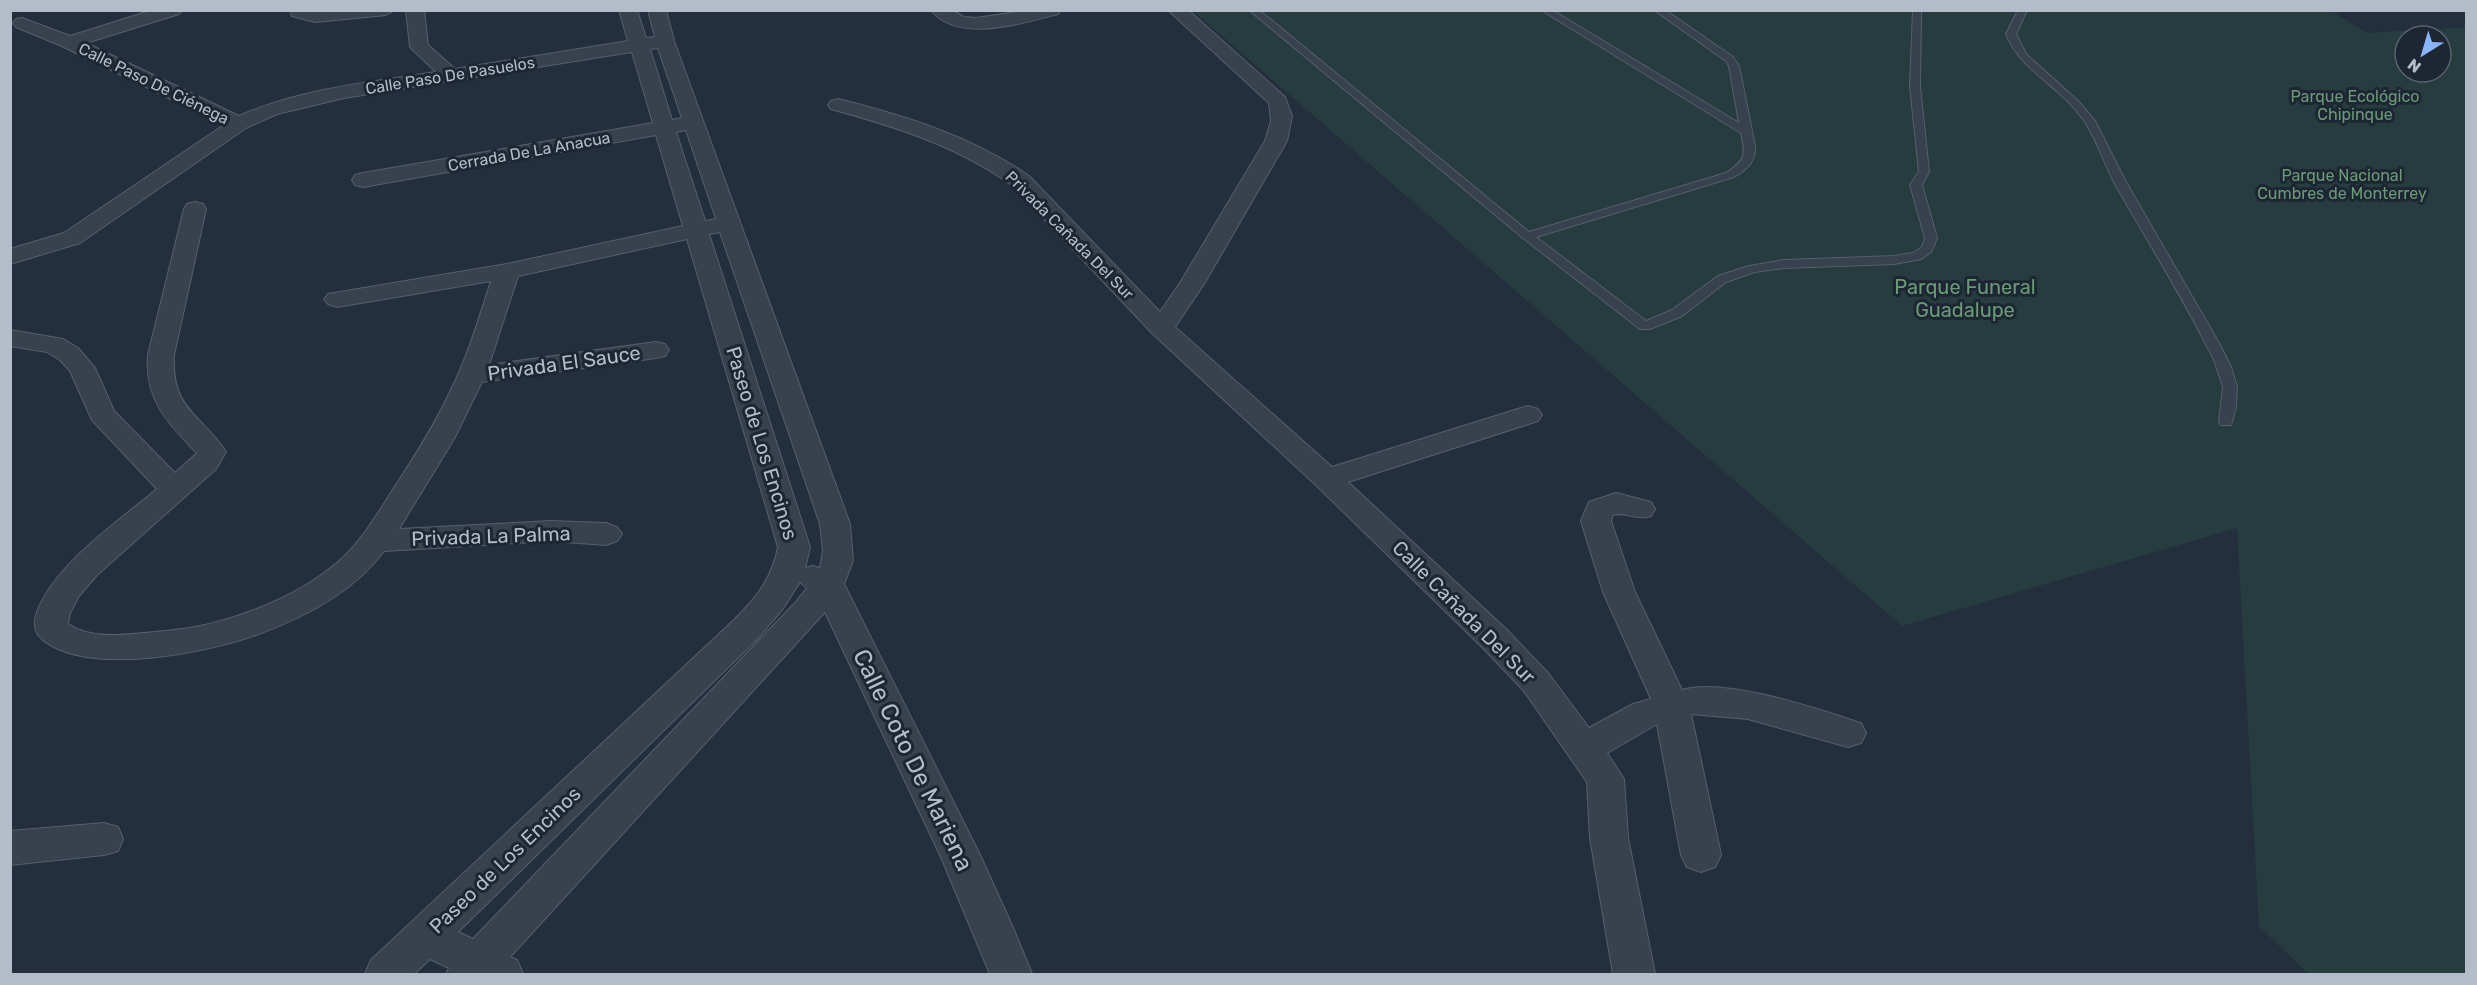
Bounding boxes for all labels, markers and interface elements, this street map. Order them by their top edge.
north arrow [2393,24,2453,84]
street label: Calle Paso De Ciénega [76,39,232,128]
street label: Calle Paso De Pasuelos [364,53,536,98]
text: N [2404,55,2425,77]
park label: Parque Ecológico Chipinque [2290,87,2420,124]
street label: Cerrada De La Anacua [446,128,612,175]
park label: Parque Nacional Cumbres de Monterrey [2257,166,2427,203]
street label: Privada Cañada Del Sur [1002,167,1138,303]
park label: Parque Funeral Guadalupe [1894,275,2036,322]
street label: Privada El Sauce [486,340,642,386]
street label: Paseo de Los Encinos [721,343,803,543]
street label: Privada La Palma [411,521,571,551]
street label: Calle Cañada Del Sur [1387,535,1541,689]
street label: Calle Coto De Mariena [847,645,979,875]
street label: Paseo de Los Encinos [424,782,586,938]

